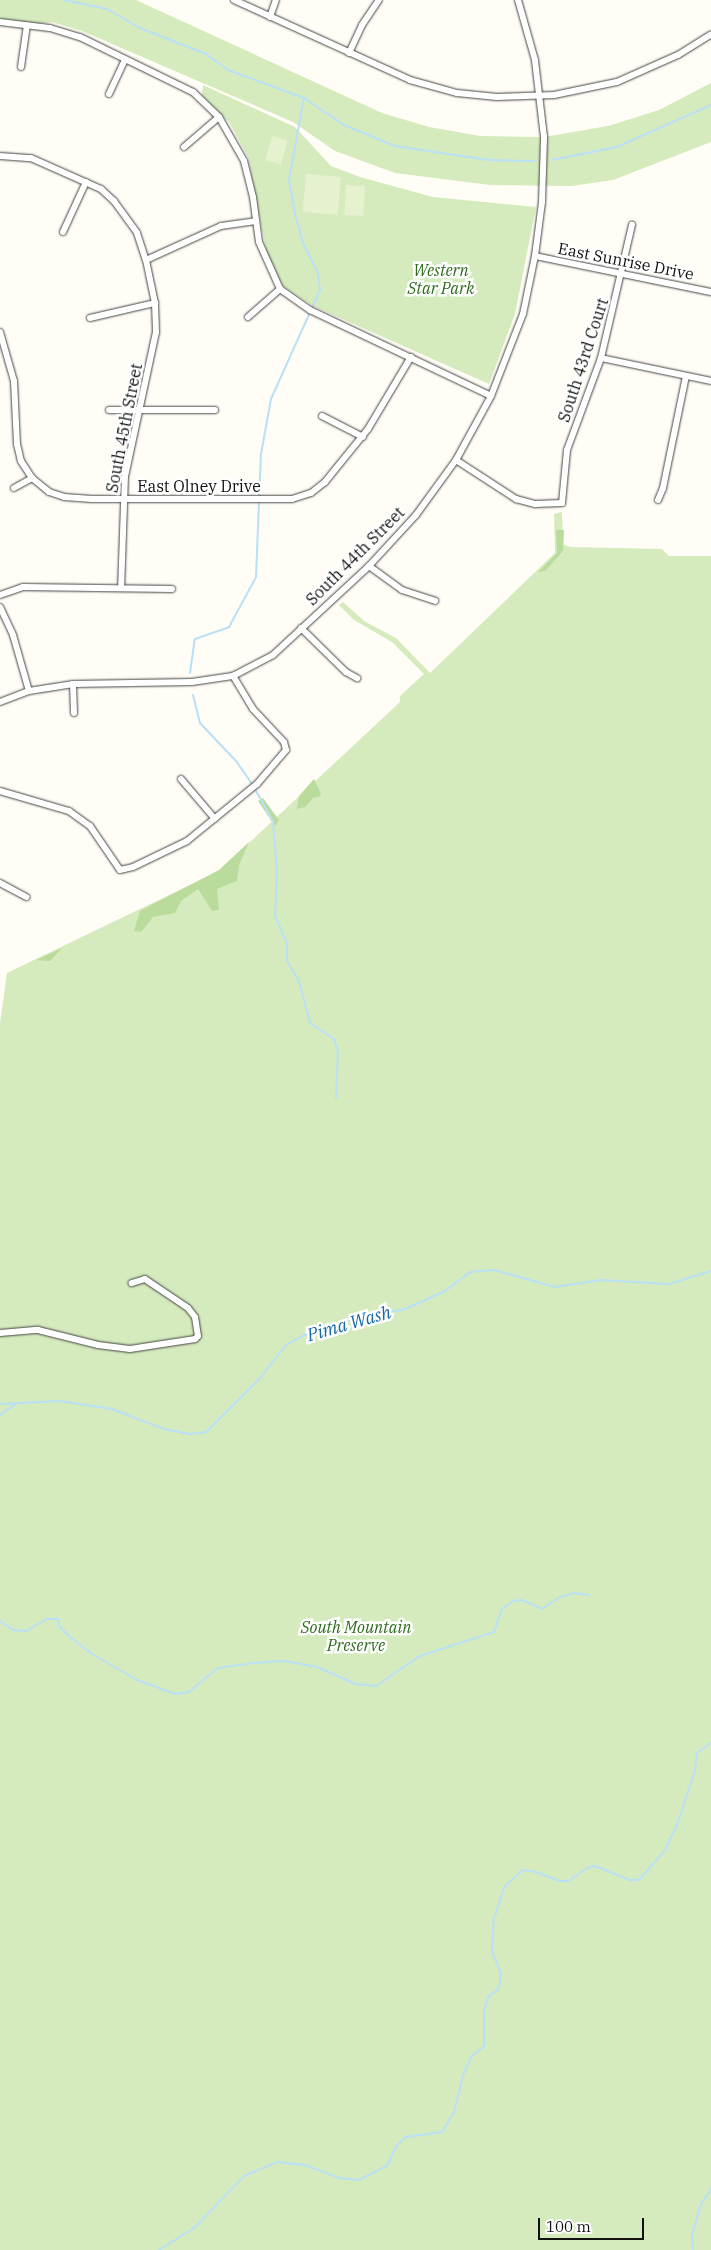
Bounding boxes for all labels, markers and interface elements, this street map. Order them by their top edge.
street label: East Sunrise Drive [556,238,696,284]
park label: Western Star Park [408,260,474,298]
street label: South 43rd Court [554,295,612,425]
street label: South 45th Street [102,362,146,494]
street label: East Olney Drive [137,476,261,496]
street label: South 44th Street [302,503,408,609]
water label: Pima Wash [304,1302,394,1346]
park label: South Mountain Preserve [301,1617,411,1655]
scale bar [541,2208,647,2240]
text: 100 m [546,2217,591,2236]

